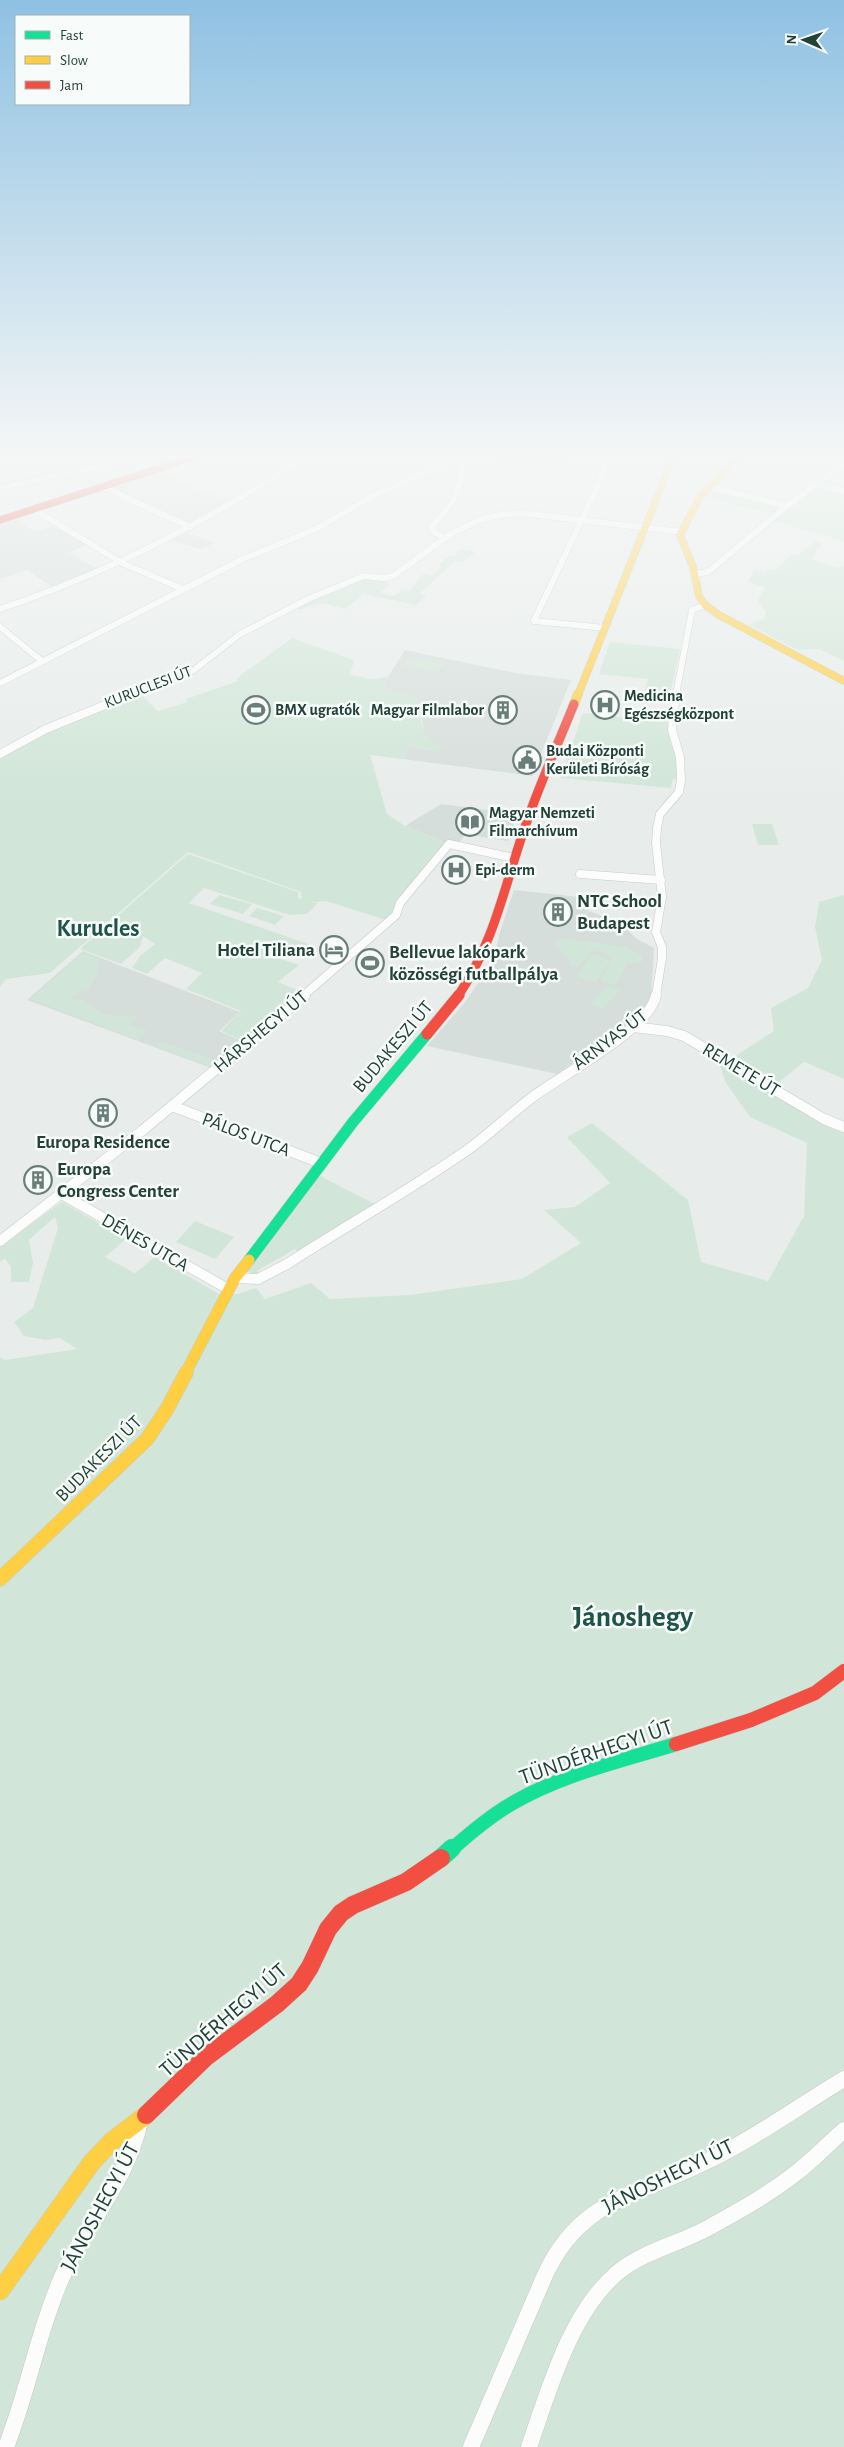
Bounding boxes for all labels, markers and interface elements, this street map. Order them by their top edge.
legend [15,15,190,105]
north arrow [779,15,829,65]
text: Fast [60,28,84,43]
text: N [785,34,799,45]
text: Slow [60,53,88,68]
text: Jam [60,78,83,93]
street label: KURUCLESI ÚT [101,661,194,711]
place label: Medicina Egészségközpont [624,688,734,722]
hospital icon: Medicina Egészségközpont [590,690,620,720]
sports icon: BMX ugratók [241,695,271,725]
building icon: Magyar Filmlabor [488,695,518,725]
place label: BMX ugratók [275,702,360,718]
place label: Magyar Filmlabor [371,702,484,719]
place label: Budai Központi Kerületi Bíróság [546,743,650,777]
public building icon: Budai Központi Kerületi Bíróság [512,745,542,775]
place label: Magyar Nemzeti Filmarchívum [489,805,595,839]
library icon: Magyar Nemzeti Filmarchívum [455,807,485,837]
hospital icon: Epi-derm [441,855,471,885]
place label: Epi-derm [475,862,535,878]
place label: NTC School Budapest [577,892,662,933]
building icon: NTC School Budapest [543,897,573,927]
district label: Kurucles [57,917,140,941]
hotel icon: Hotel Tiliana [319,935,349,965]
place label: Hotel Tiliana [217,941,315,960]
place label: Bellevue lakópark közösségi futballpálya [389,943,558,984]
sports icon: Bellevue lakópark közösségi futballpálya [355,948,385,978]
street label: HÁRSHEGYI ÚT [209,986,312,1077]
street label: BUDAKESZI ÚT [348,996,437,1096]
street label: ÁRNYAS ÚT [568,1004,651,1074]
street label: REMETE ÚT [699,1038,784,1100]
building icon: Europa Residence [88,1098,118,1128]
street label: PÁLOS UTCA [199,1108,293,1160]
place label: Europa Residence [36,1133,170,1152]
place label: Europa Congress Center [57,1160,179,1201]
building icon: Europa Congress Center [23,1165,53,1195]
street label: DÉNES UTCA [98,1209,193,1275]
street label: BUDAKESZI ÚT [51,1411,146,1506]
district label: Jánoshegy [573,1603,693,1632]
street label: TÜNDÉRHEGYI ÚT [516,1714,676,1789]
street label: TÜNDÉRHEGYI ÚT [154,1958,291,2081]
street label: JÁNOSHEGYI ÚT [599,2134,737,2217]
street label: JÁNOSHEGYI ÚT [56,2138,143,2275]

